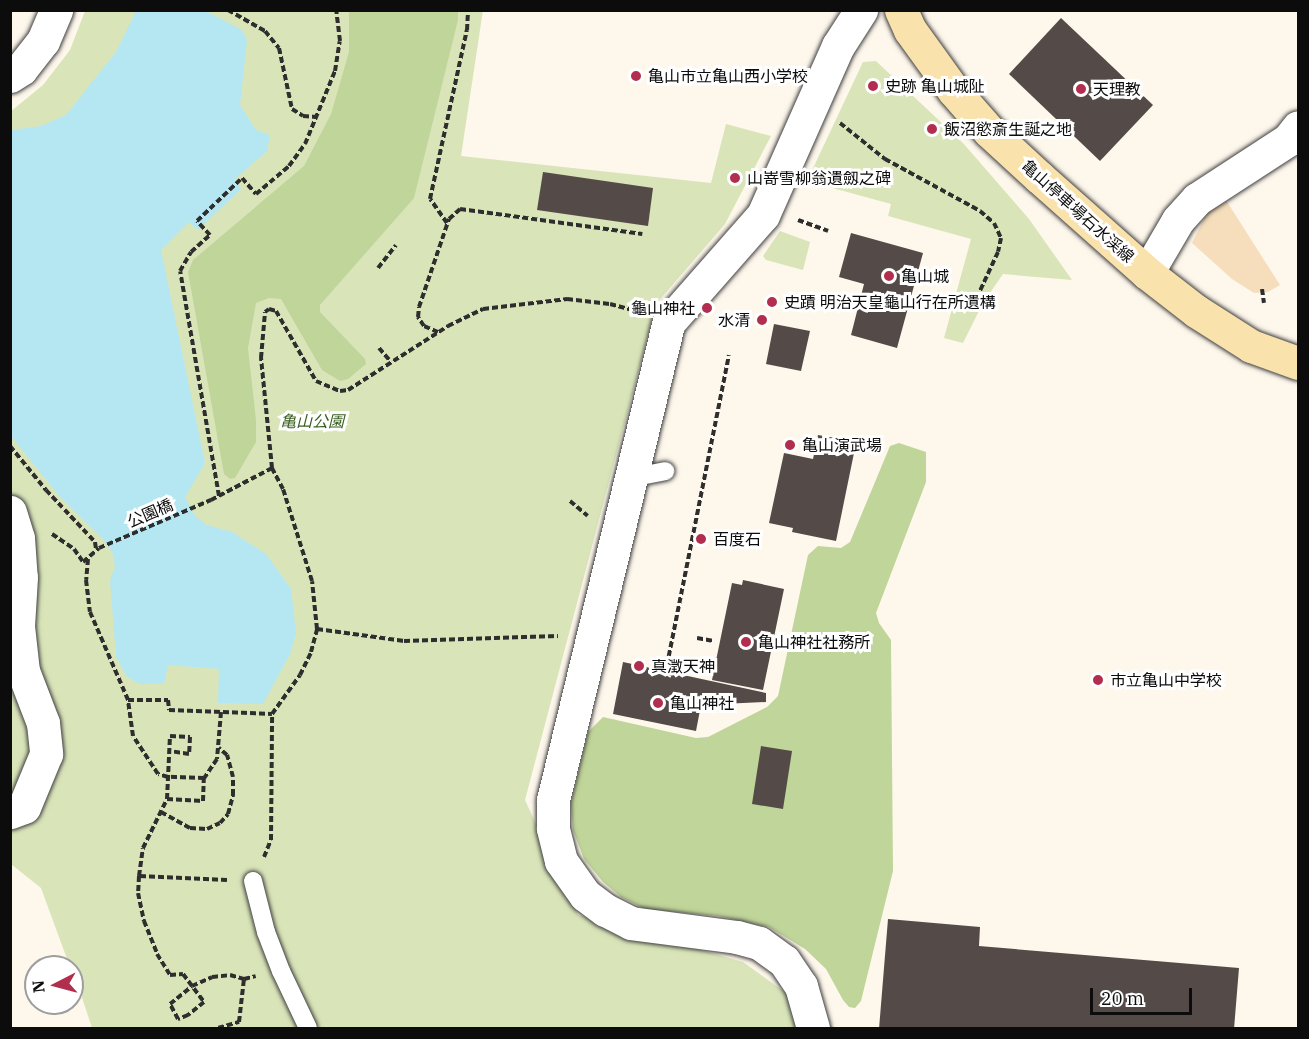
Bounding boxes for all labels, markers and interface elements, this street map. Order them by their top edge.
place label: 亀山市立亀山西小学校 [648,66,808,86]
marker: 亀山市立亀山西小学校 [629,69,643,83]
place label: 史跡 亀山城阯 [885,76,985,96]
marker: 史跡 亀山城阯 [866,79,880,93]
place label: 天理教 [1093,79,1141,99]
marker: 天理教 [1074,82,1088,96]
place label: 飯沼慾斎生誕之地 [944,119,1072,139]
marker: 飯沼慾斎生誕之地 [925,122,939,136]
street label: 亀山停車場石水渓線 [1018,156,1138,266]
place label: 山嵜雪柳翁遺劔之碑 [747,168,891,188]
marker: 山嵜雪柳翁遺劔之碑 [728,171,742,185]
place label: 亀山城 [901,266,949,286]
marker: 亀山城 [882,269,896,283]
place label: 史蹟 明治天皇龜山行在所遺構 [784,292,996,312]
marker: 史蹟 明治天皇龜山行在所遺構 [765,295,779,309]
place label: 龜山神社 [631,298,695,318]
marker: 龜山神社 [700,301,714,315]
place label: 水清 [718,310,750,330]
marker: 水清 [755,313,769,327]
park label: 亀山公園 [280,411,344,431]
place label: 亀山演武場 [802,435,882,455]
marker: 亀山演武場 [783,438,797,452]
street label: 公園橋 [124,495,176,531]
place label: 百度石 [713,529,761,549]
marker: 百度石 [694,532,708,546]
place label: 亀山神社社務所 [758,632,870,652]
marker: 亀山神社社務所 [739,635,753,649]
place label: 真澂天神 [651,656,715,676]
marker: 真澂天神 [632,659,646,673]
place label: 市立亀山中学校 [1110,670,1222,690]
marker: 市立亀山中学校 [1091,673,1105,687]
place label: 亀山神社 [670,693,734,713]
marker: 亀山神社 [651,696,665,710]
north arrow [24,955,84,1015]
scale bar [1093,976,1195,1014]
text: N [27,979,49,994]
text: 20 m [1101,987,1144,1010]

